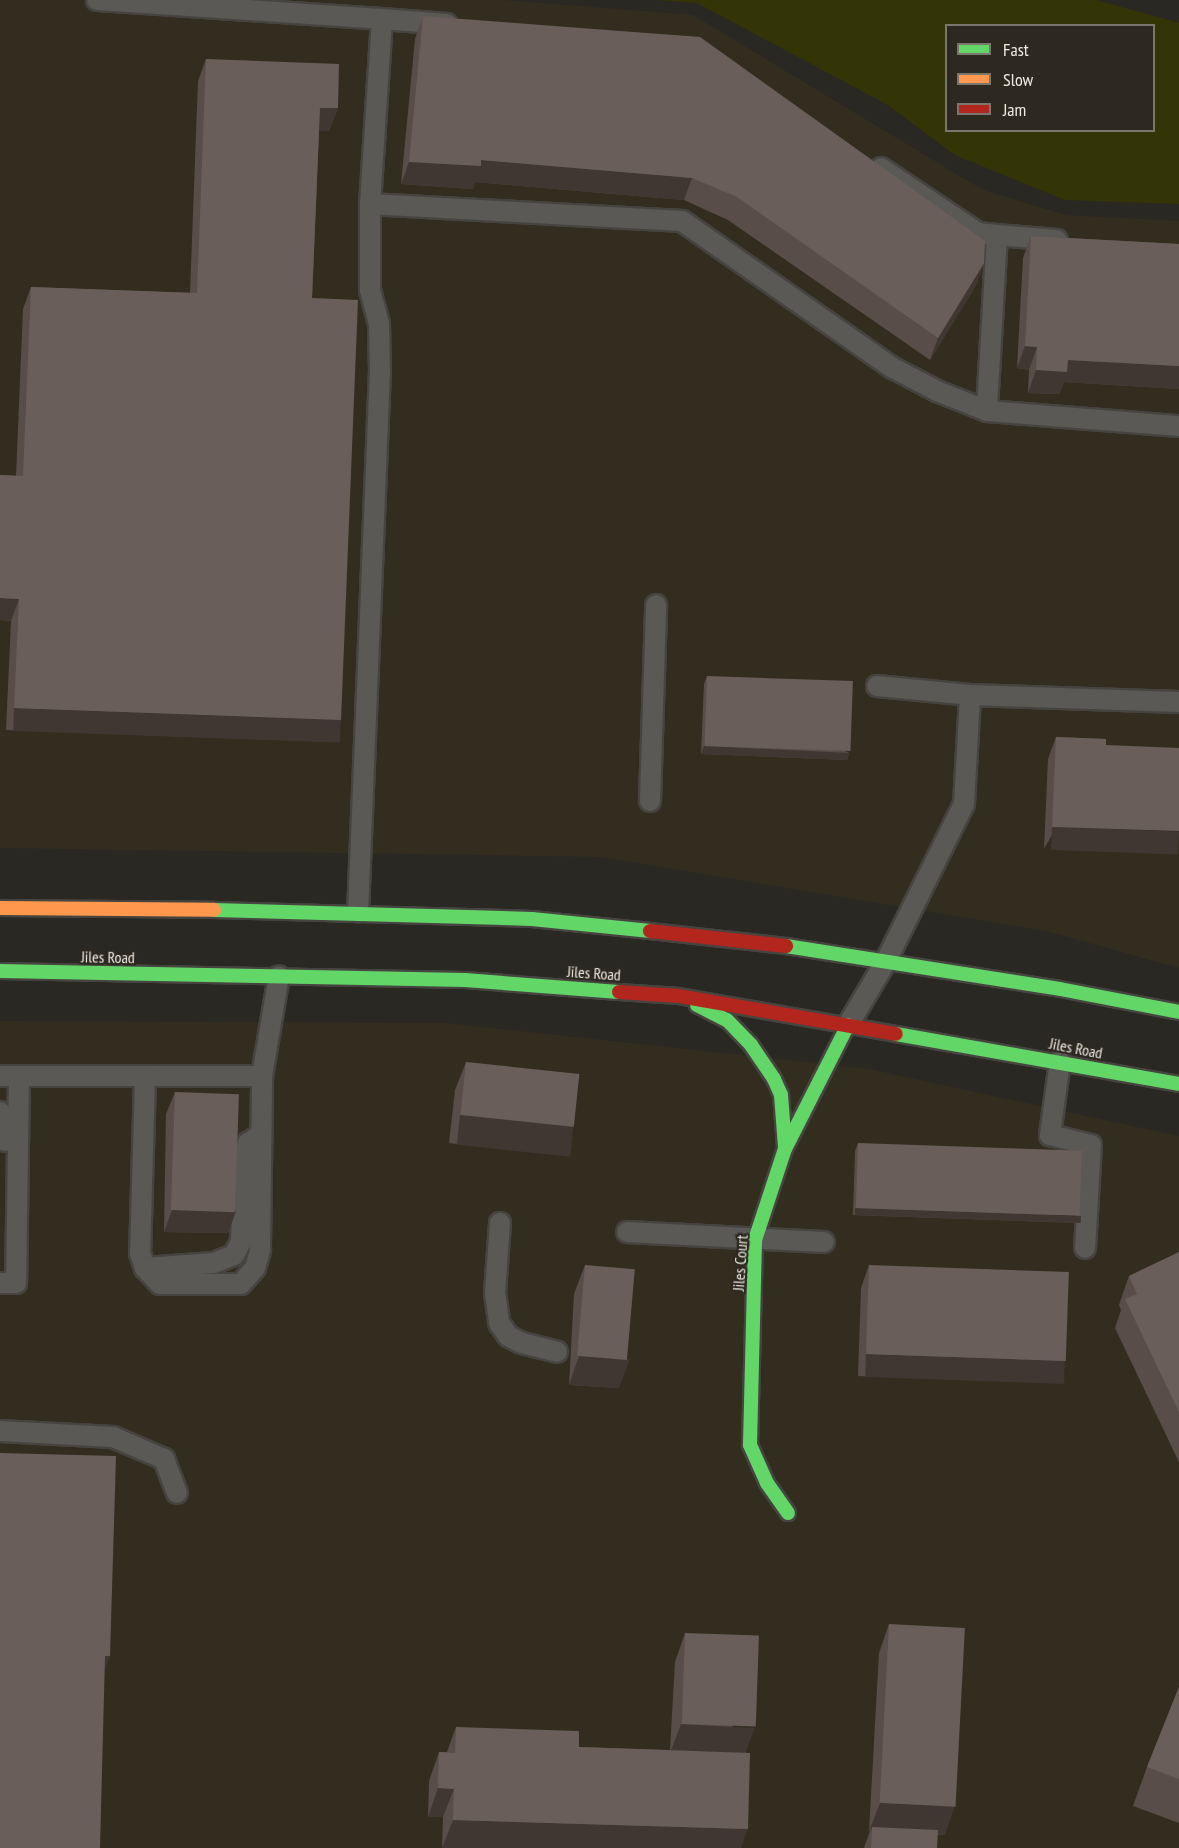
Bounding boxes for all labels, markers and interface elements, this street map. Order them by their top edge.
legend [945,24,1155,132]
text: Fast [1003,38,1029,61]
text: Slow [1003,68,1033,91]
text: Jam [1003,98,1026,121]
street label: Jiles Road [81,947,135,967]
street label: Jiles Road [567,962,621,984]
street label: Jiles Road [1048,1033,1104,1063]
street label: Jiles Court [728,1234,752,1292]

